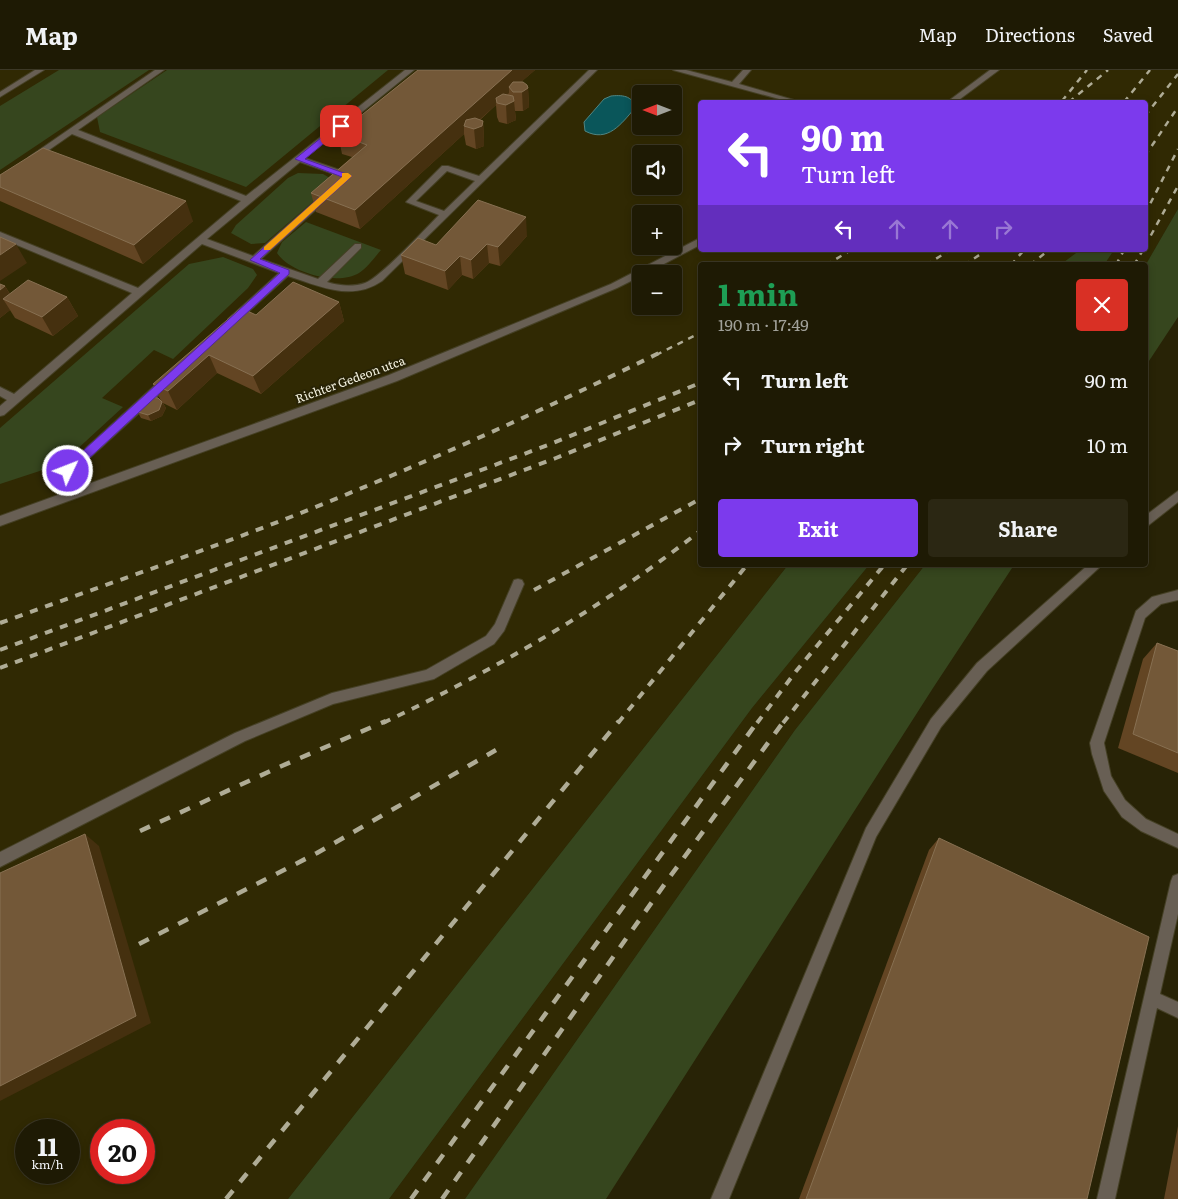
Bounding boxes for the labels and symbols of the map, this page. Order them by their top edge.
north arrow [632,85,682,135]
pin [320,105,362,147]
street label: Richter Gedeon utca [293,351,408,407]
position arrow [41,444,93,496]
speed limit sign: 20 [90,1119,155,1184]

